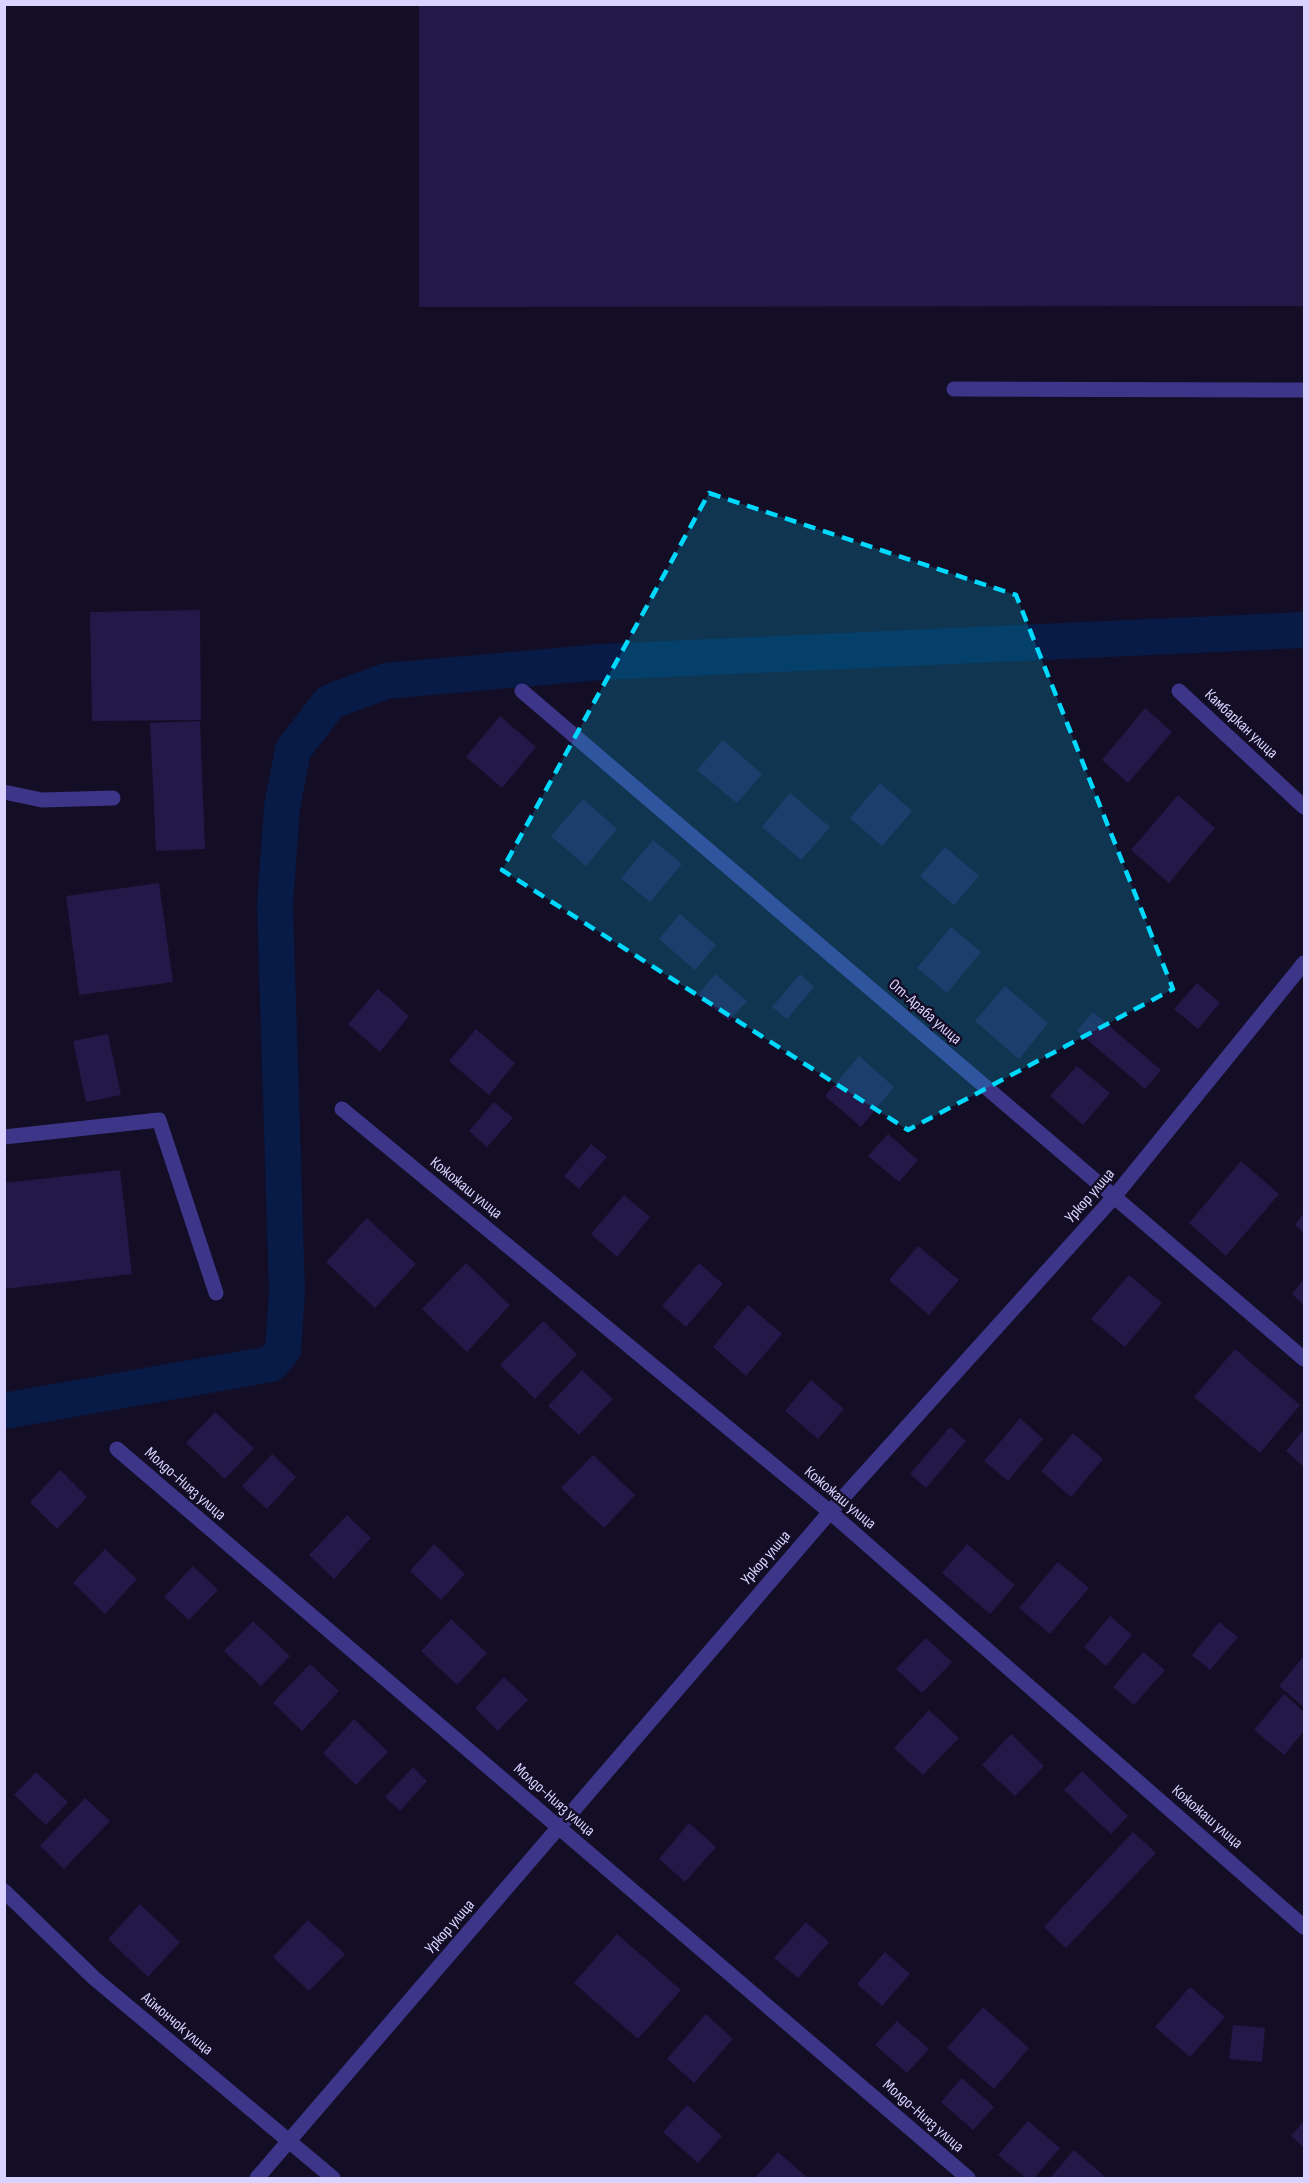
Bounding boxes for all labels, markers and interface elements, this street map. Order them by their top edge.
street label: Камбаркан улица [1200,685,1282,763]
street label: От-Араба улица [885,975,965,1049]
street label: Кожожаш улица [426,1153,506,1223]
street label: Уркор улица [1061,1165,1119,1227]
street label: Молдо-Нияз улица [140,1444,230,1524]
street label: Кожожаш улица [800,1463,880,1533]
street label: Уркор улица [737,1527,795,1589]
street label: Молдо-Нияз улица [509,1760,599,1840]
street label: Кожожаш улица [1168,1781,1246,1853]
street label: Уркор улица [421,1896,479,1958]
street label: Аймончок улица [137,1988,217,2059]
street label: Молдо-Нияз улица [878,2076,968,2156]

